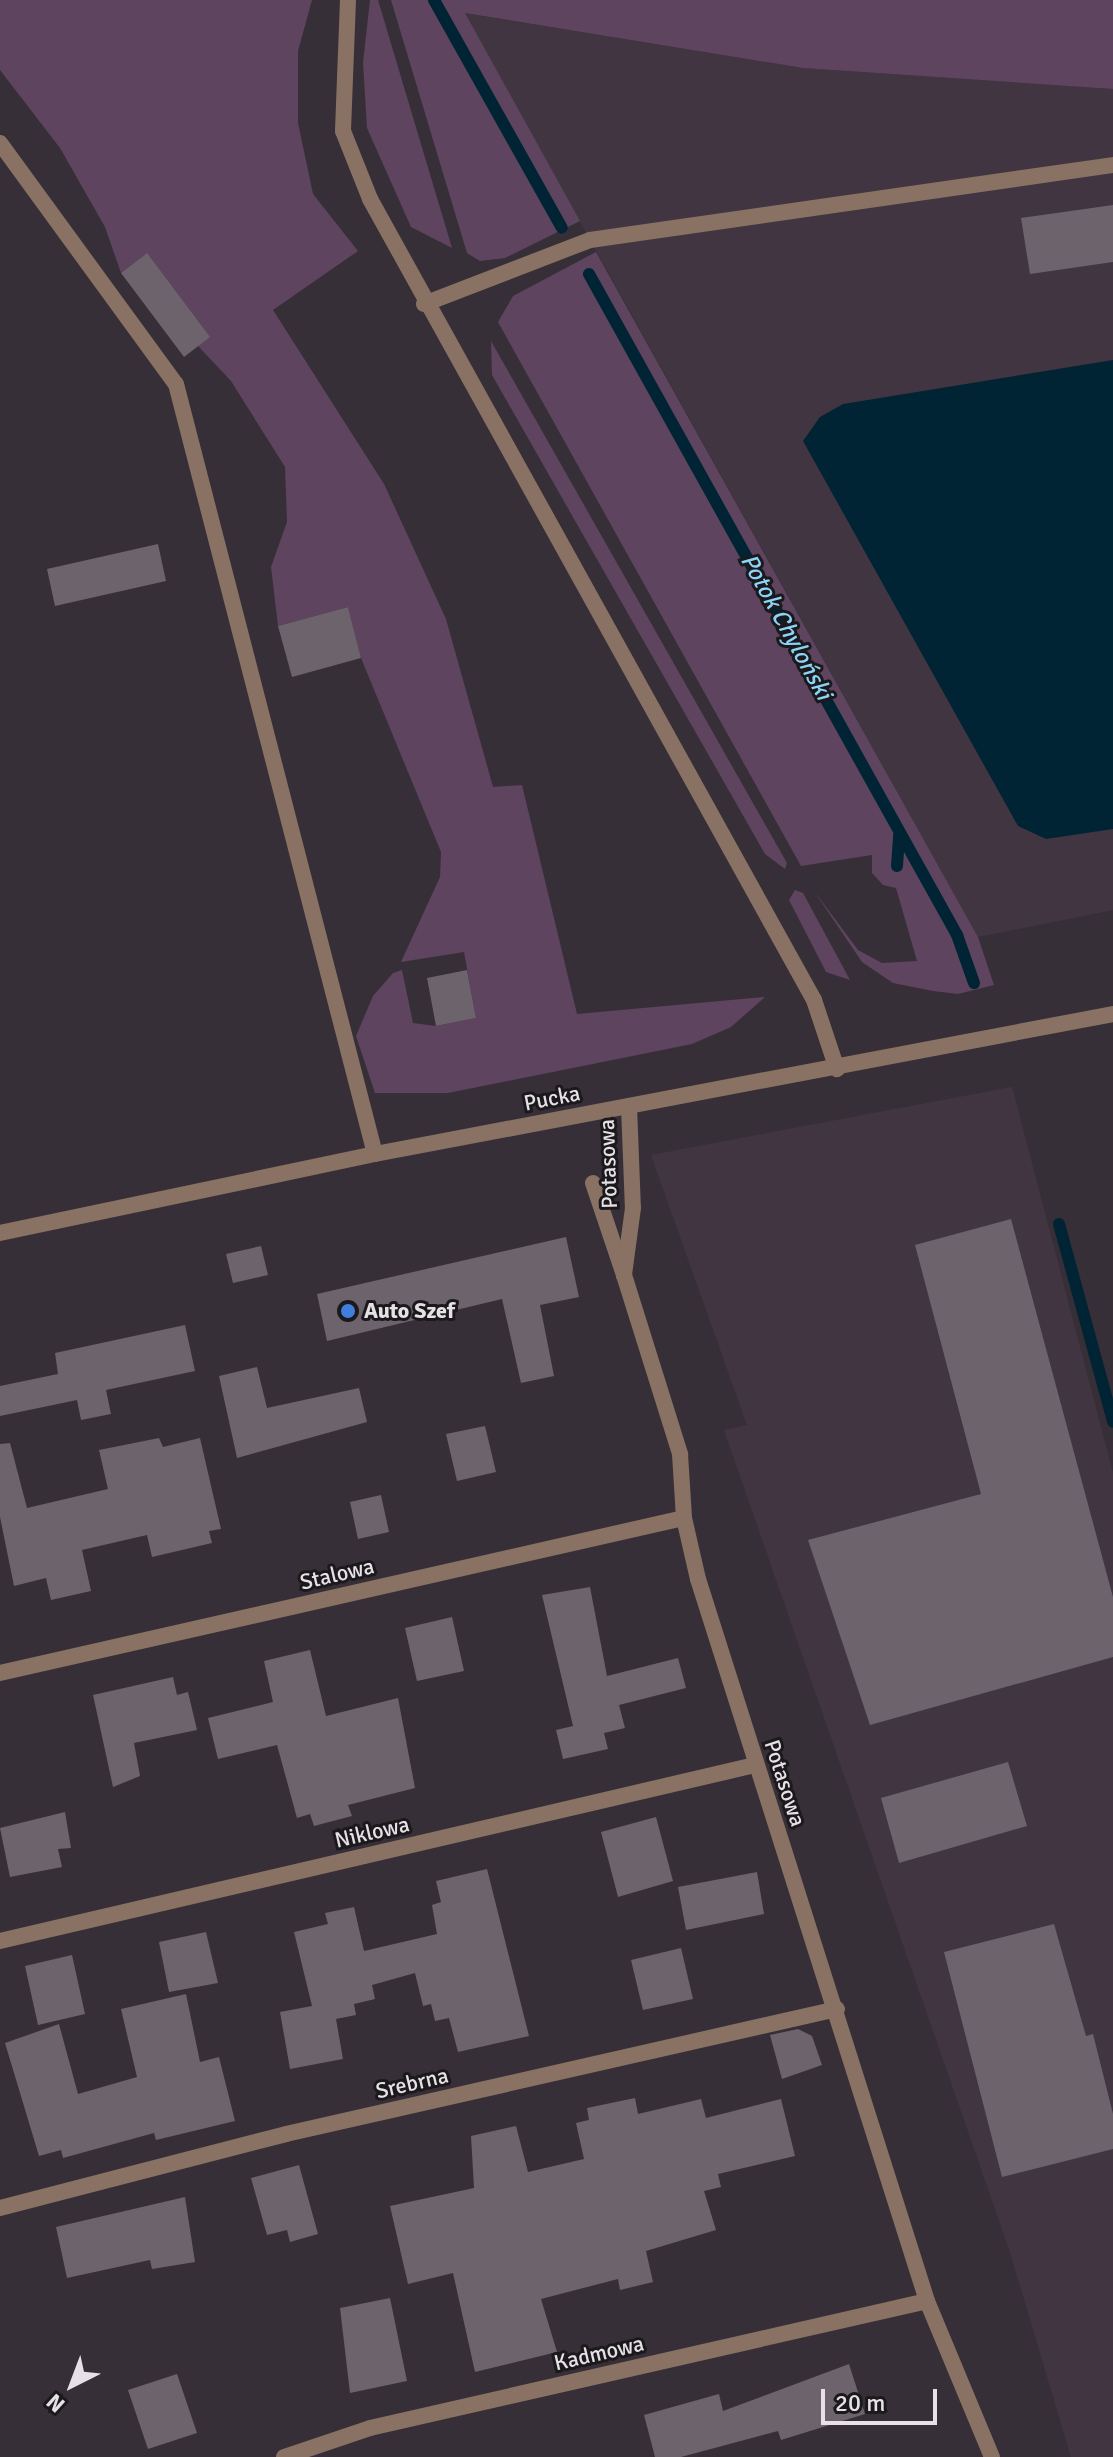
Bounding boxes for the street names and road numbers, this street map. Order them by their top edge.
street label: Pucka [522,1080,582,1116]
street label: Potasowa [593,1119,623,1209]
street label: Stalowa [297,1553,377,1595]
street label: Potasowa [759,1736,811,1830]
street label: Niklowa [332,1811,412,1853]
street label: Srebrna [373,2062,451,2104]
street label: Kadmowa [551,2330,647,2376]

